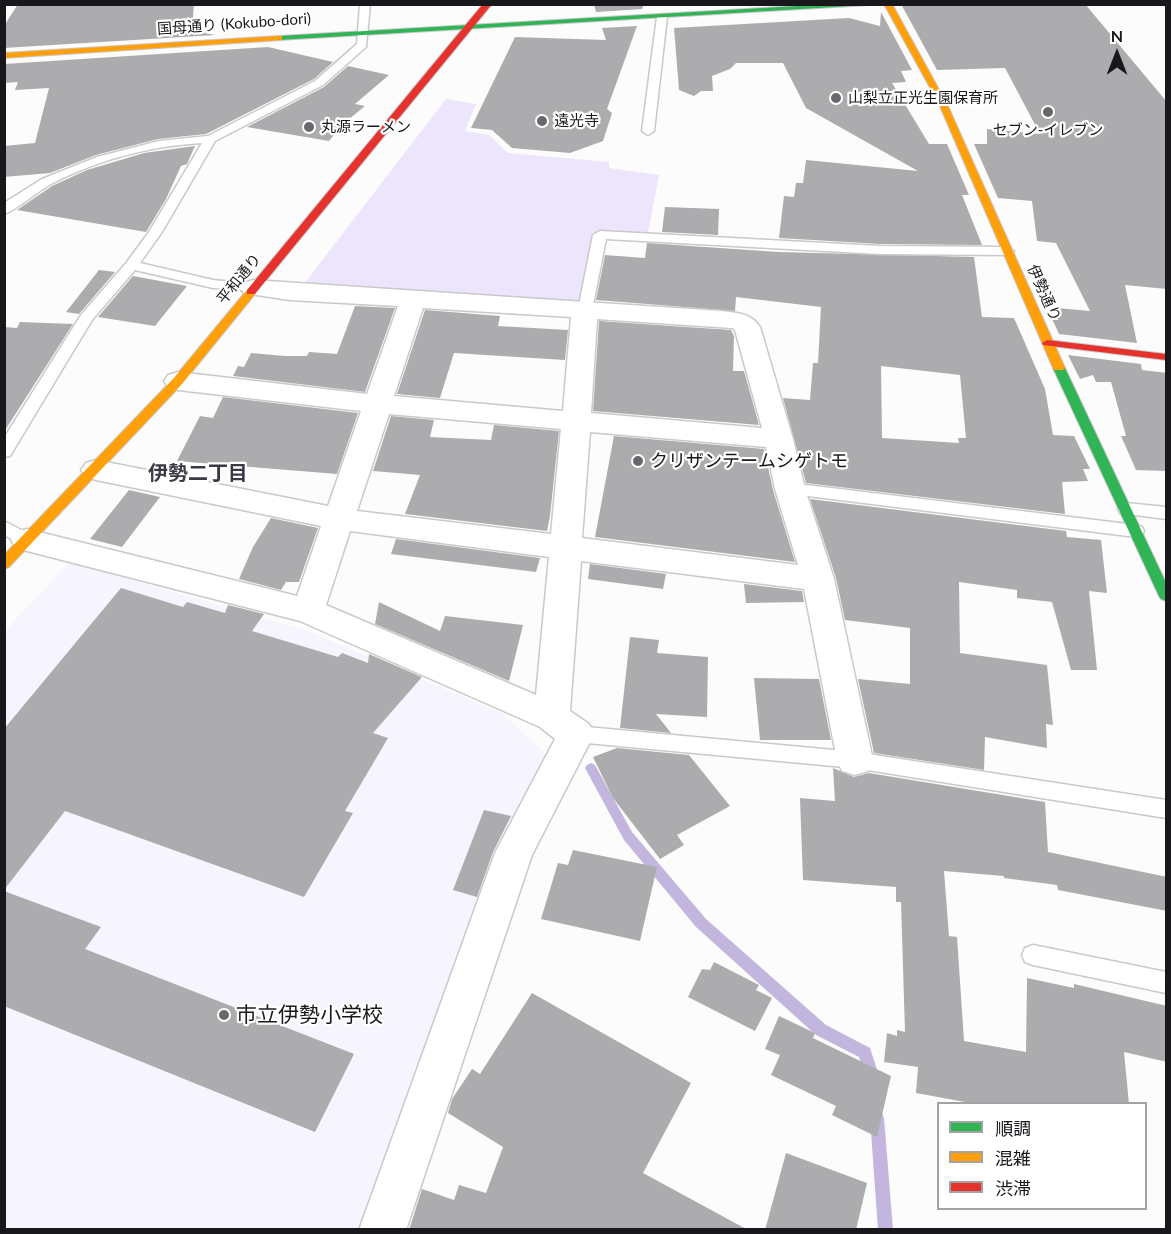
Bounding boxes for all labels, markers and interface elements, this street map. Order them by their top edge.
street label: 国母通り (Kokubo-dori) [156,10,312,38]
north arrow [1087,24,1147,84]
text: N [1111,26,1123,45]
place label: 山梨立正光生園保育所 [848,89,998,107]
marker: 山梨立正光生園保育所 [829,91,843,105]
marker: セブン-イレブン [1041,105,1055,119]
place label: 遠光寺 [554,112,599,130]
marker: 遠光寺 [535,114,549,128]
place label: 丸源ラーメン [321,118,411,136]
marker: 丸源ラーメン [302,120,316,134]
place label: セブン-イレブン [993,121,1103,139]
street label: 平和通り [213,250,265,308]
street label: 伊勢通り [1024,262,1064,324]
place label: クリザンテームシゲトモ [650,450,848,472]
marker: クリザンテームシゲトモ [631,454,645,468]
district label: 伊勢二丁目 [148,462,248,486]
place label: 市立伊勢小学校 [236,1002,383,1028]
marker: 市立伊勢小学校 [217,1008,231,1022]
legend [937,1102,1147,1210]
text: 順調 [995,1117,1031,1139]
text: 混雑 [995,1147,1031,1169]
text: 渋滞 [995,1177,1031,1199]

